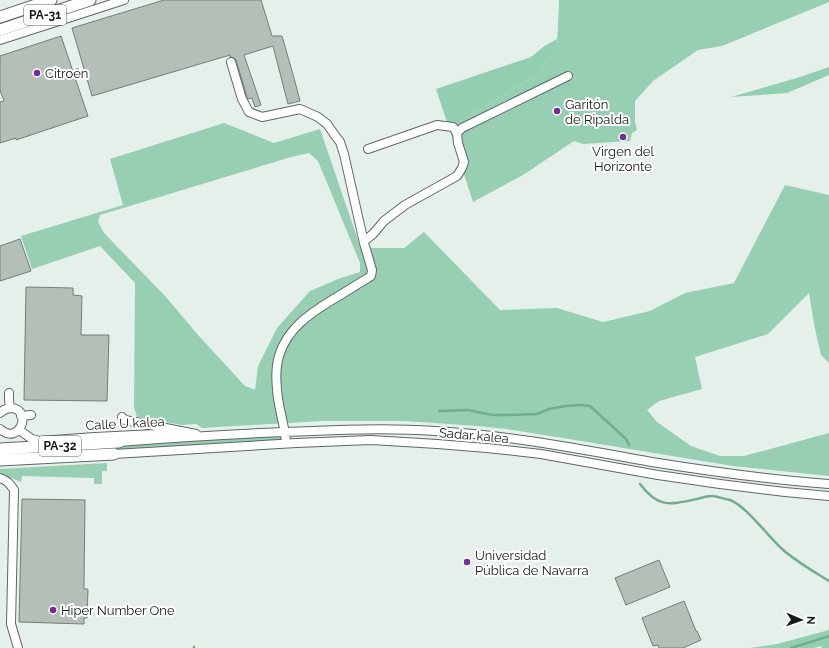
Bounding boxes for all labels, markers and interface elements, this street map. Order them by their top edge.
road number: PA-31 [24,5,66,25]
place label: Citroën [45,66,88,81]
marker: Citroën [32,68,42,78]
place label: Garitón de Ripalda [565,97,629,127]
marker: Garitón de Ripalda [552,106,562,116]
marker: Virgen del Horizonte [618,132,628,142]
place label: Virgen del Horizonte [592,144,654,174]
street label: Calle U kalea [85,414,165,433]
street label: Sadar kalea [438,425,509,446]
road number: PA-32 [39,436,81,456]
place label: Universidad Pública de Navarra [475,548,589,578]
marker: Universidad Pública de Navarra [462,557,472,567]
north arrow [781,600,821,640]
place label: Hiper Number One [61,603,175,618]
marker: Hiper Number One [48,605,58,615]
text: N [804,616,817,625]

